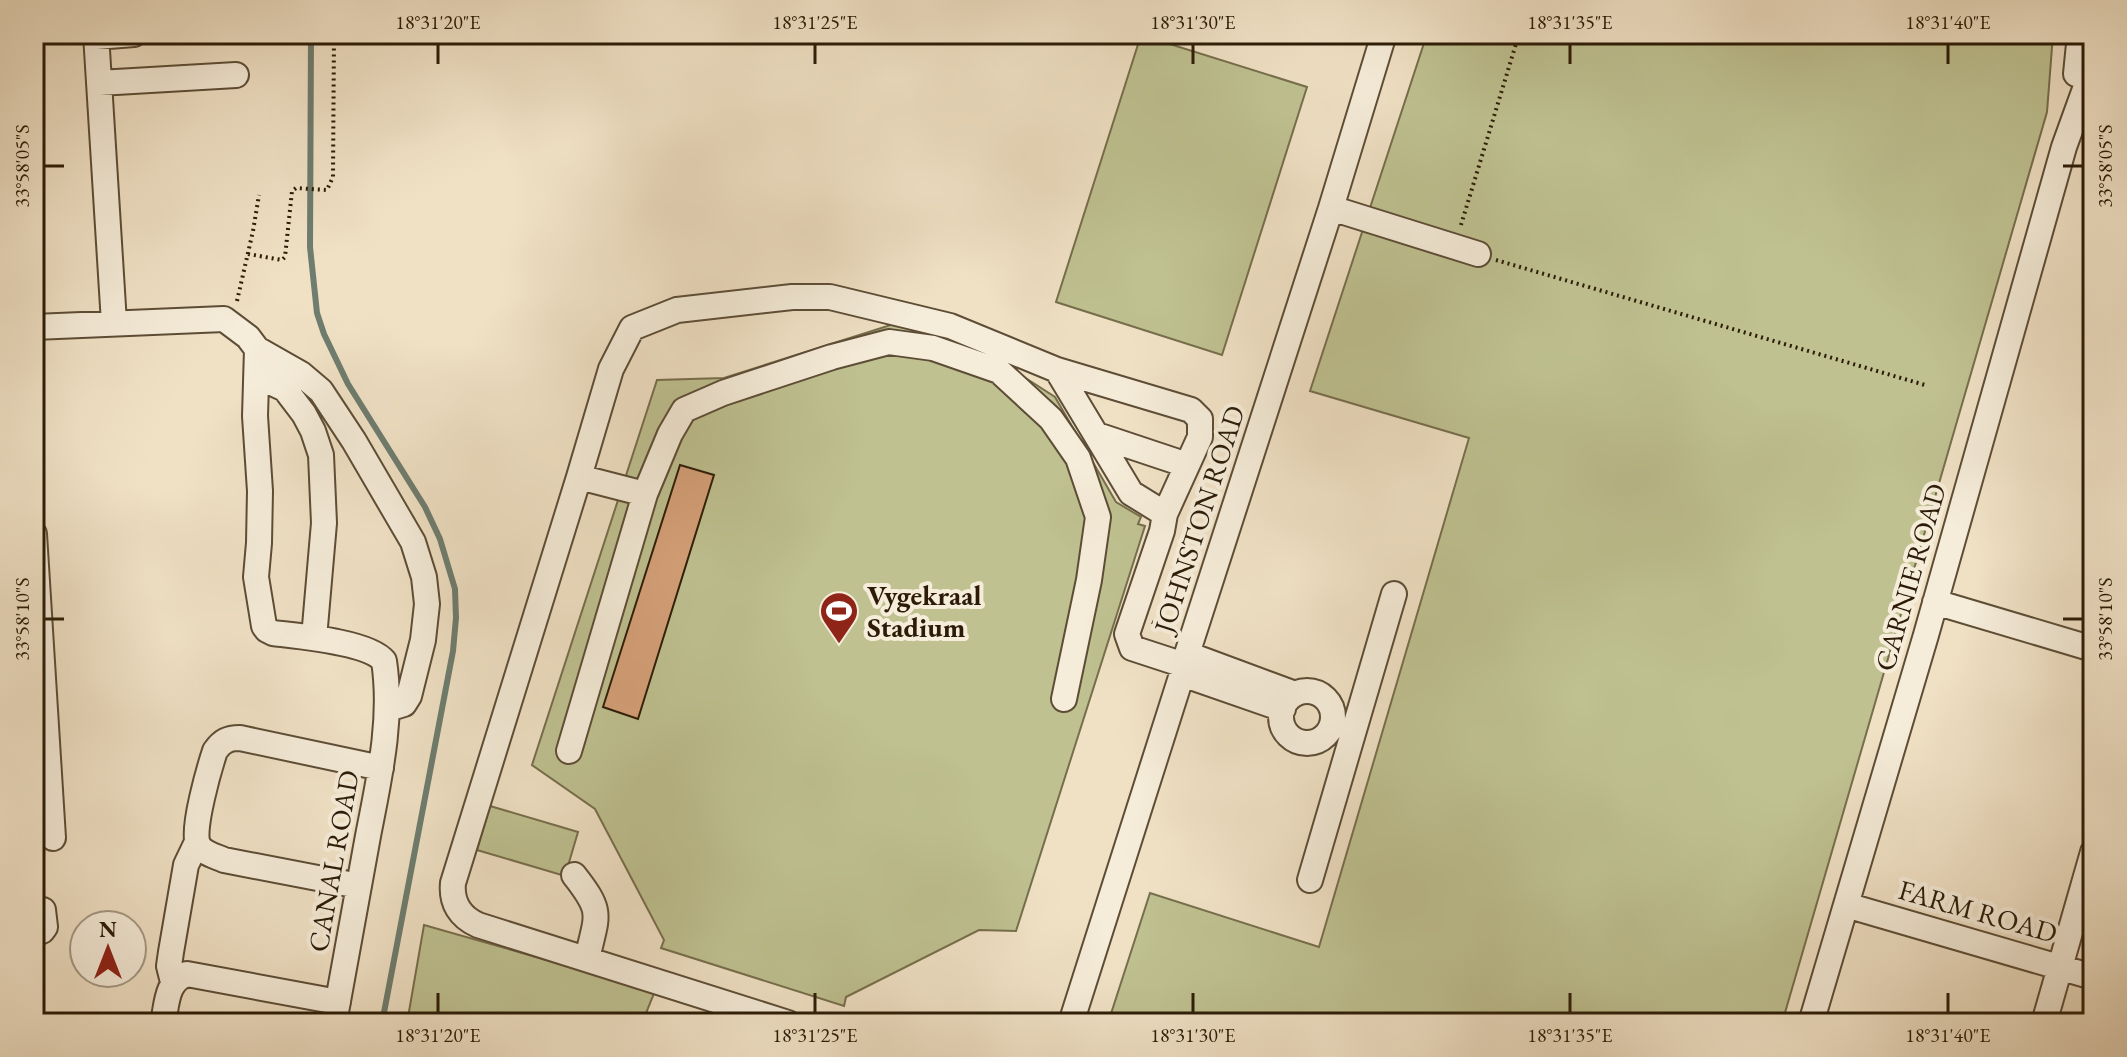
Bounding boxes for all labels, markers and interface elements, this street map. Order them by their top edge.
text: 18°31'20"E [395,9,481,35]
text: 18°31'25"E [772,9,858,35]
text: 18°31'30"E [1150,9,1236,35]
text: 18°31'35"E [1527,9,1613,35]
text: 18°31'40"E [1905,9,1991,35]
text: 33°58'05"S [9,124,35,208]
text: 33°58'05"S [2092,124,2118,208]
street label: JOHNSTON ROAD [1145,401,1253,639]
street label: CARNIE ROAD [1866,479,1954,675]
text: 33°58'10"S [9,577,35,661]
place label: Vygekraal Stadium [867,577,982,645]
text: 33°58'10"S [2092,577,2118,661]
sports icon: Vygekraal Stadium [818,590,860,645]
street label: CANAL ROAD [299,767,367,955]
street label: FARM ROAD [1895,871,2061,951]
north arrow [68,909,148,989]
text: N [99,915,117,944]
text: 18°31'20"E [395,1022,481,1048]
text: 18°31'25"E [772,1022,858,1048]
text: 18°31'30"E [1150,1022,1236,1048]
text: 18°31'35"E [1527,1022,1613,1048]
text: 18°31'40"E [1905,1022,1991,1048]

